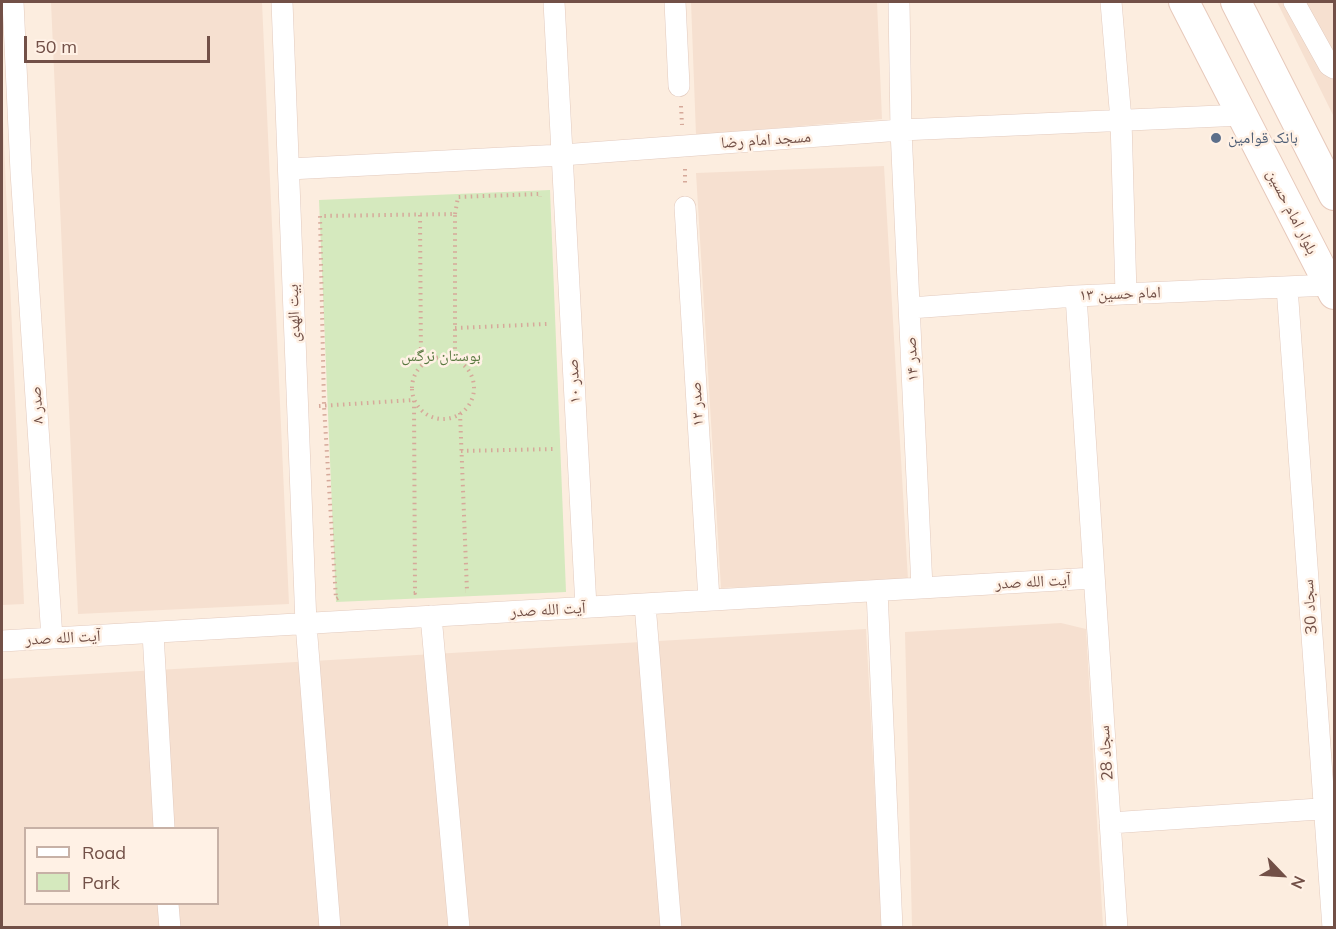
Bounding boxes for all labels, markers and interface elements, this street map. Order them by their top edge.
scale bar [27,24,213,62]
text: 50 m [35,35,77,58]
street label: مسجد امام رضا [720,127,812,153]
place label: بانک قوامین [1228,128,1298,148]
marker: بانک قوامین [1209,131,1223,145]
street label: بلوار امام حسین [1262,166,1322,258]
street label: امام حسین ۱۳ [1079,283,1161,305]
street label: بیت الهدی [283,284,305,342]
street label: صدر ۱۴ [901,336,923,382]
park label: بوستان نرگس [401,346,481,366]
street label: صدر ۱۰ [563,358,585,404]
street label: صدر ۱۲ [686,381,708,427]
street label: صدر ۸ [26,386,48,424]
street label: آیت الله صدر [995,570,1071,594]
street label: سجاد 30 [1298,579,1322,635]
street label: آیت الله صدر [510,598,586,622]
street label: آیت الله صدر [25,626,101,650]
street label: سجاد 28 [1094,725,1118,781]
legend [24,827,219,905]
text: Road [82,841,126,864]
north arrow [1252,845,1312,905]
text: Park [82,871,120,894]
text: N [1287,873,1310,892]

